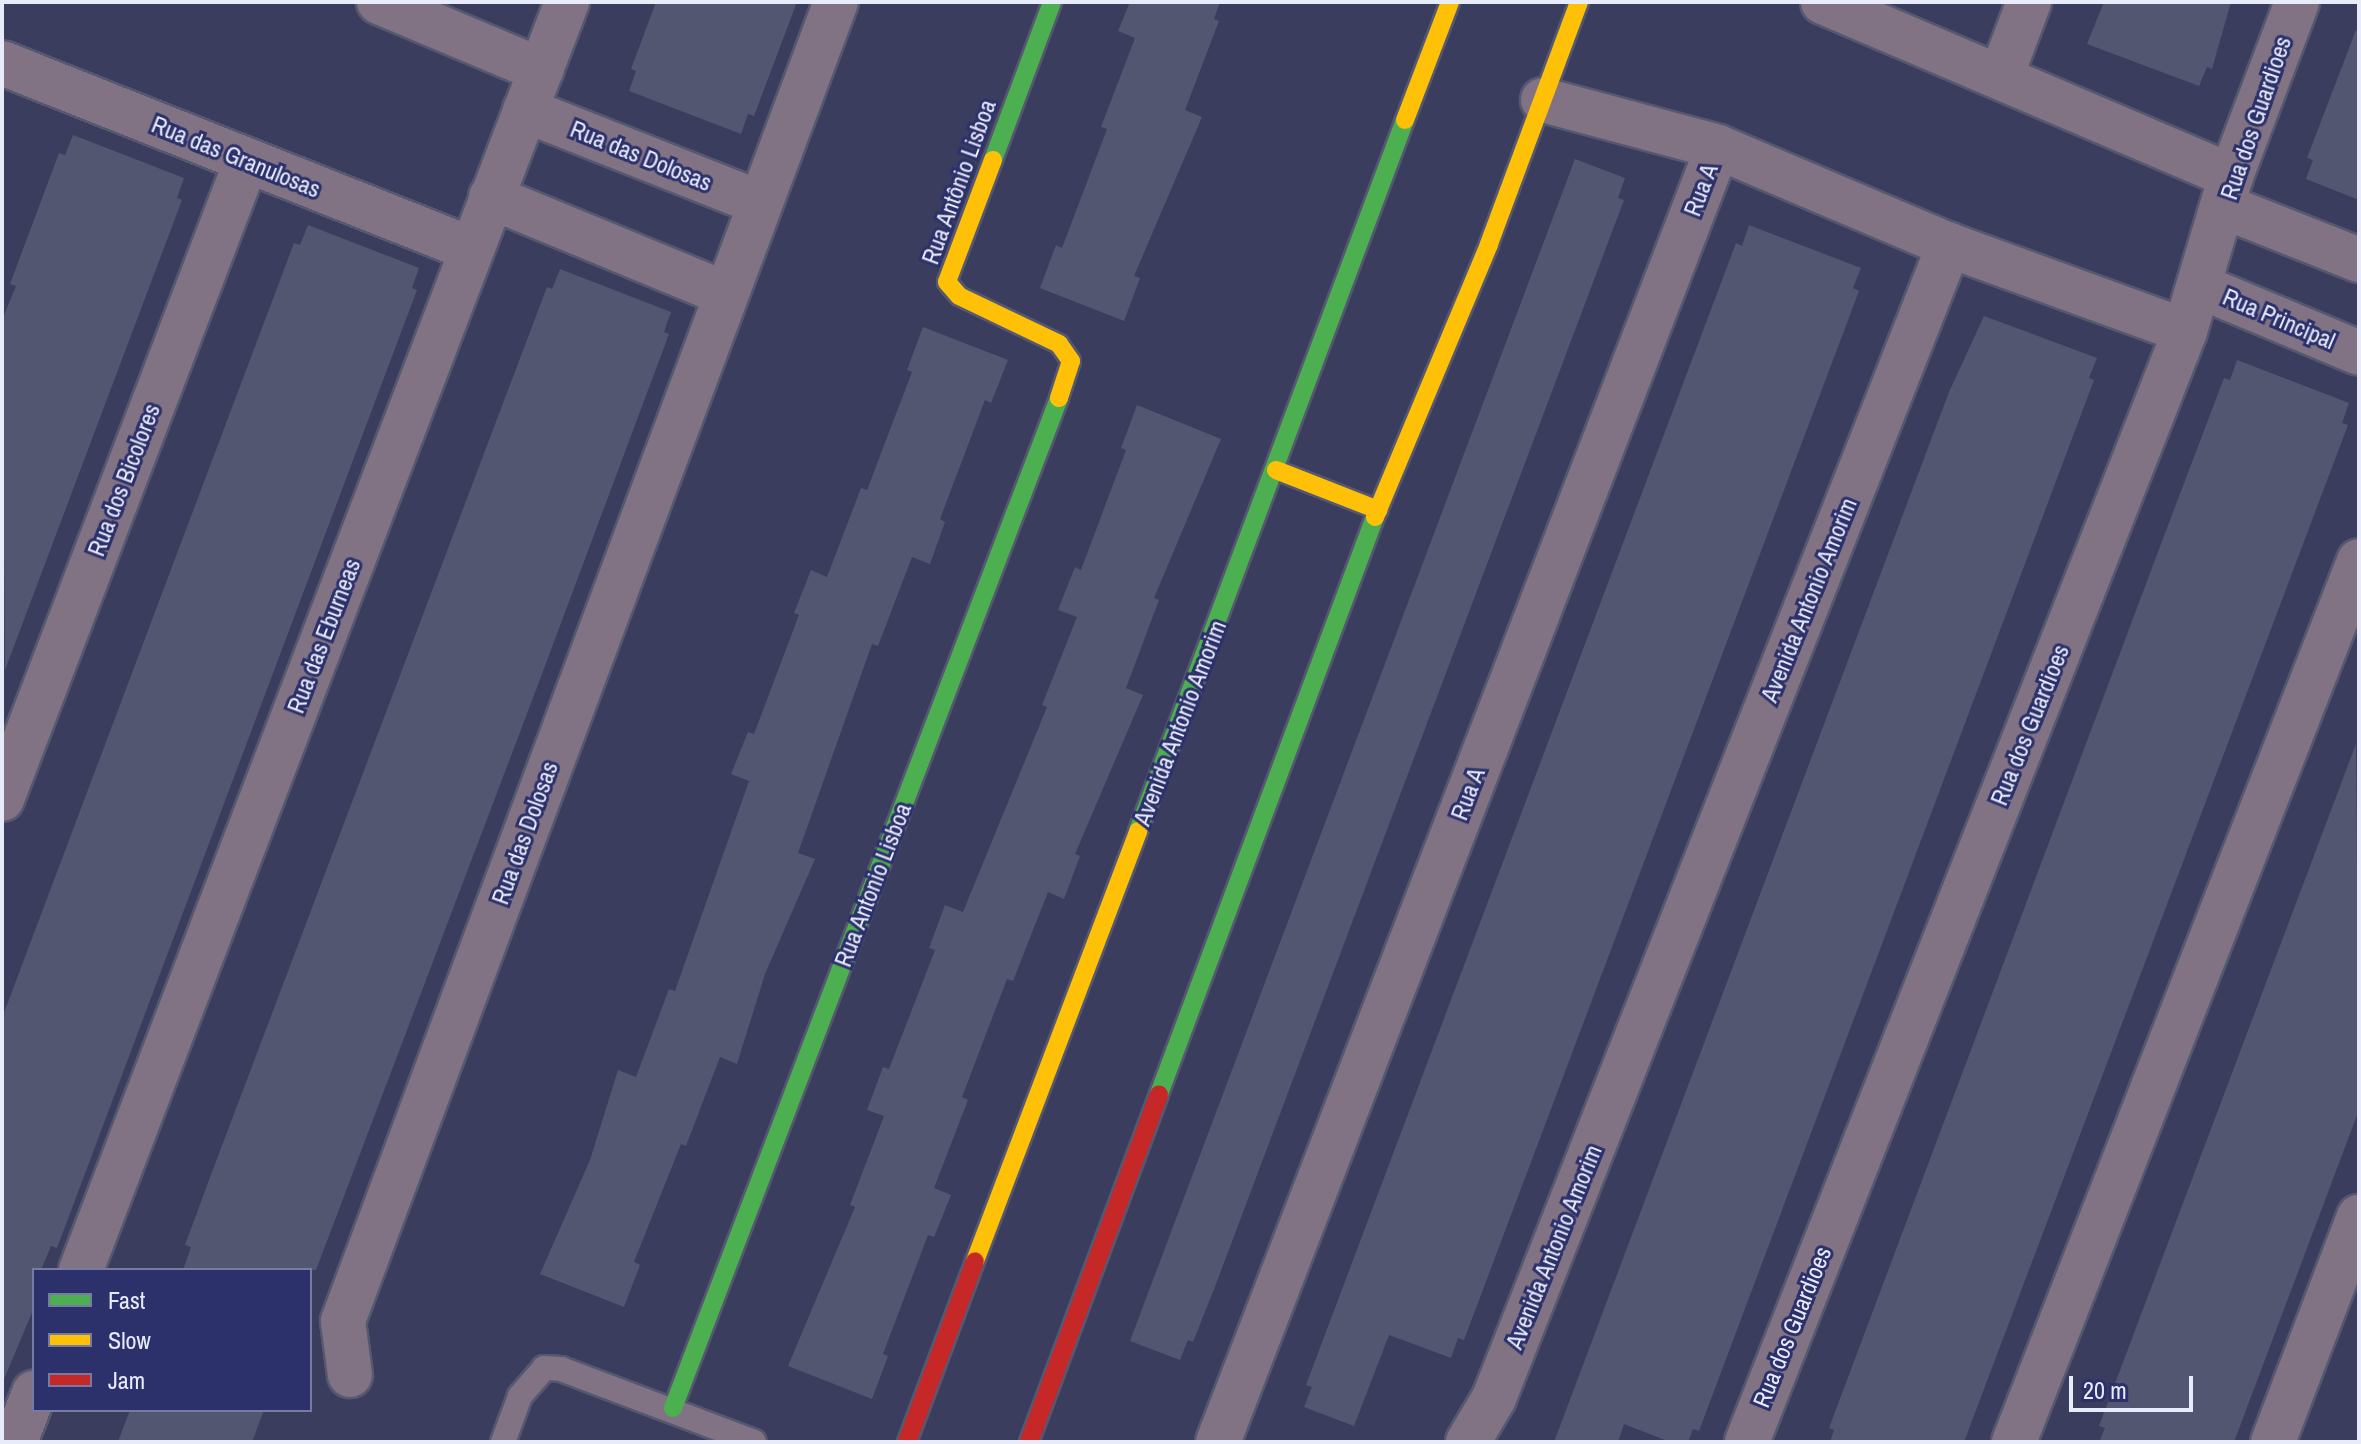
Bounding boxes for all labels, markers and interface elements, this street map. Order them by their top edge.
street label: Rua dos Guardioes [2215,33,2297,203]
street label: Rua Antônio Lisboa [916,95,1002,269]
street label: Rua das Granulosas [147,110,325,204]
street label: Rua das Dolosas [566,115,716,197]
street label: Rua A [1678,159,1724,221]
street label: Rua Principal [2218,282,2340,356]
street label: Rua dos Bicolores [82,400,166,560]
street label: Avenida Antonio Amorim [1755,493,1863,707]
street label: Rua das Eburneas [281,555,367,717]
street label: Avenida Antonio Amorim [1127,615,1233,831]
street label: Rua dos Guardioes [1985,640,2075,810]
street label: Rua das Dolosas [486,758,564,908]
street label: Rua A [1445,763,1491,825]
street label: Rua Antonio Lisboa [828,799,918,971]
street label: Avenida Antonio Amorim [1500,1140,1608,1354]
street label: Rua dos Guardioes [1747,1242,1837,1412]
legend [32,1268,312,1412]
text: Fast [108,1284,145,1316]
text: Slow [108,1324,151,1356]
scale bar [2073,1360,2197,1410]
text: Jam [108,1364,145,1396]
text: 20 m [2083,1374,2127,1406]

